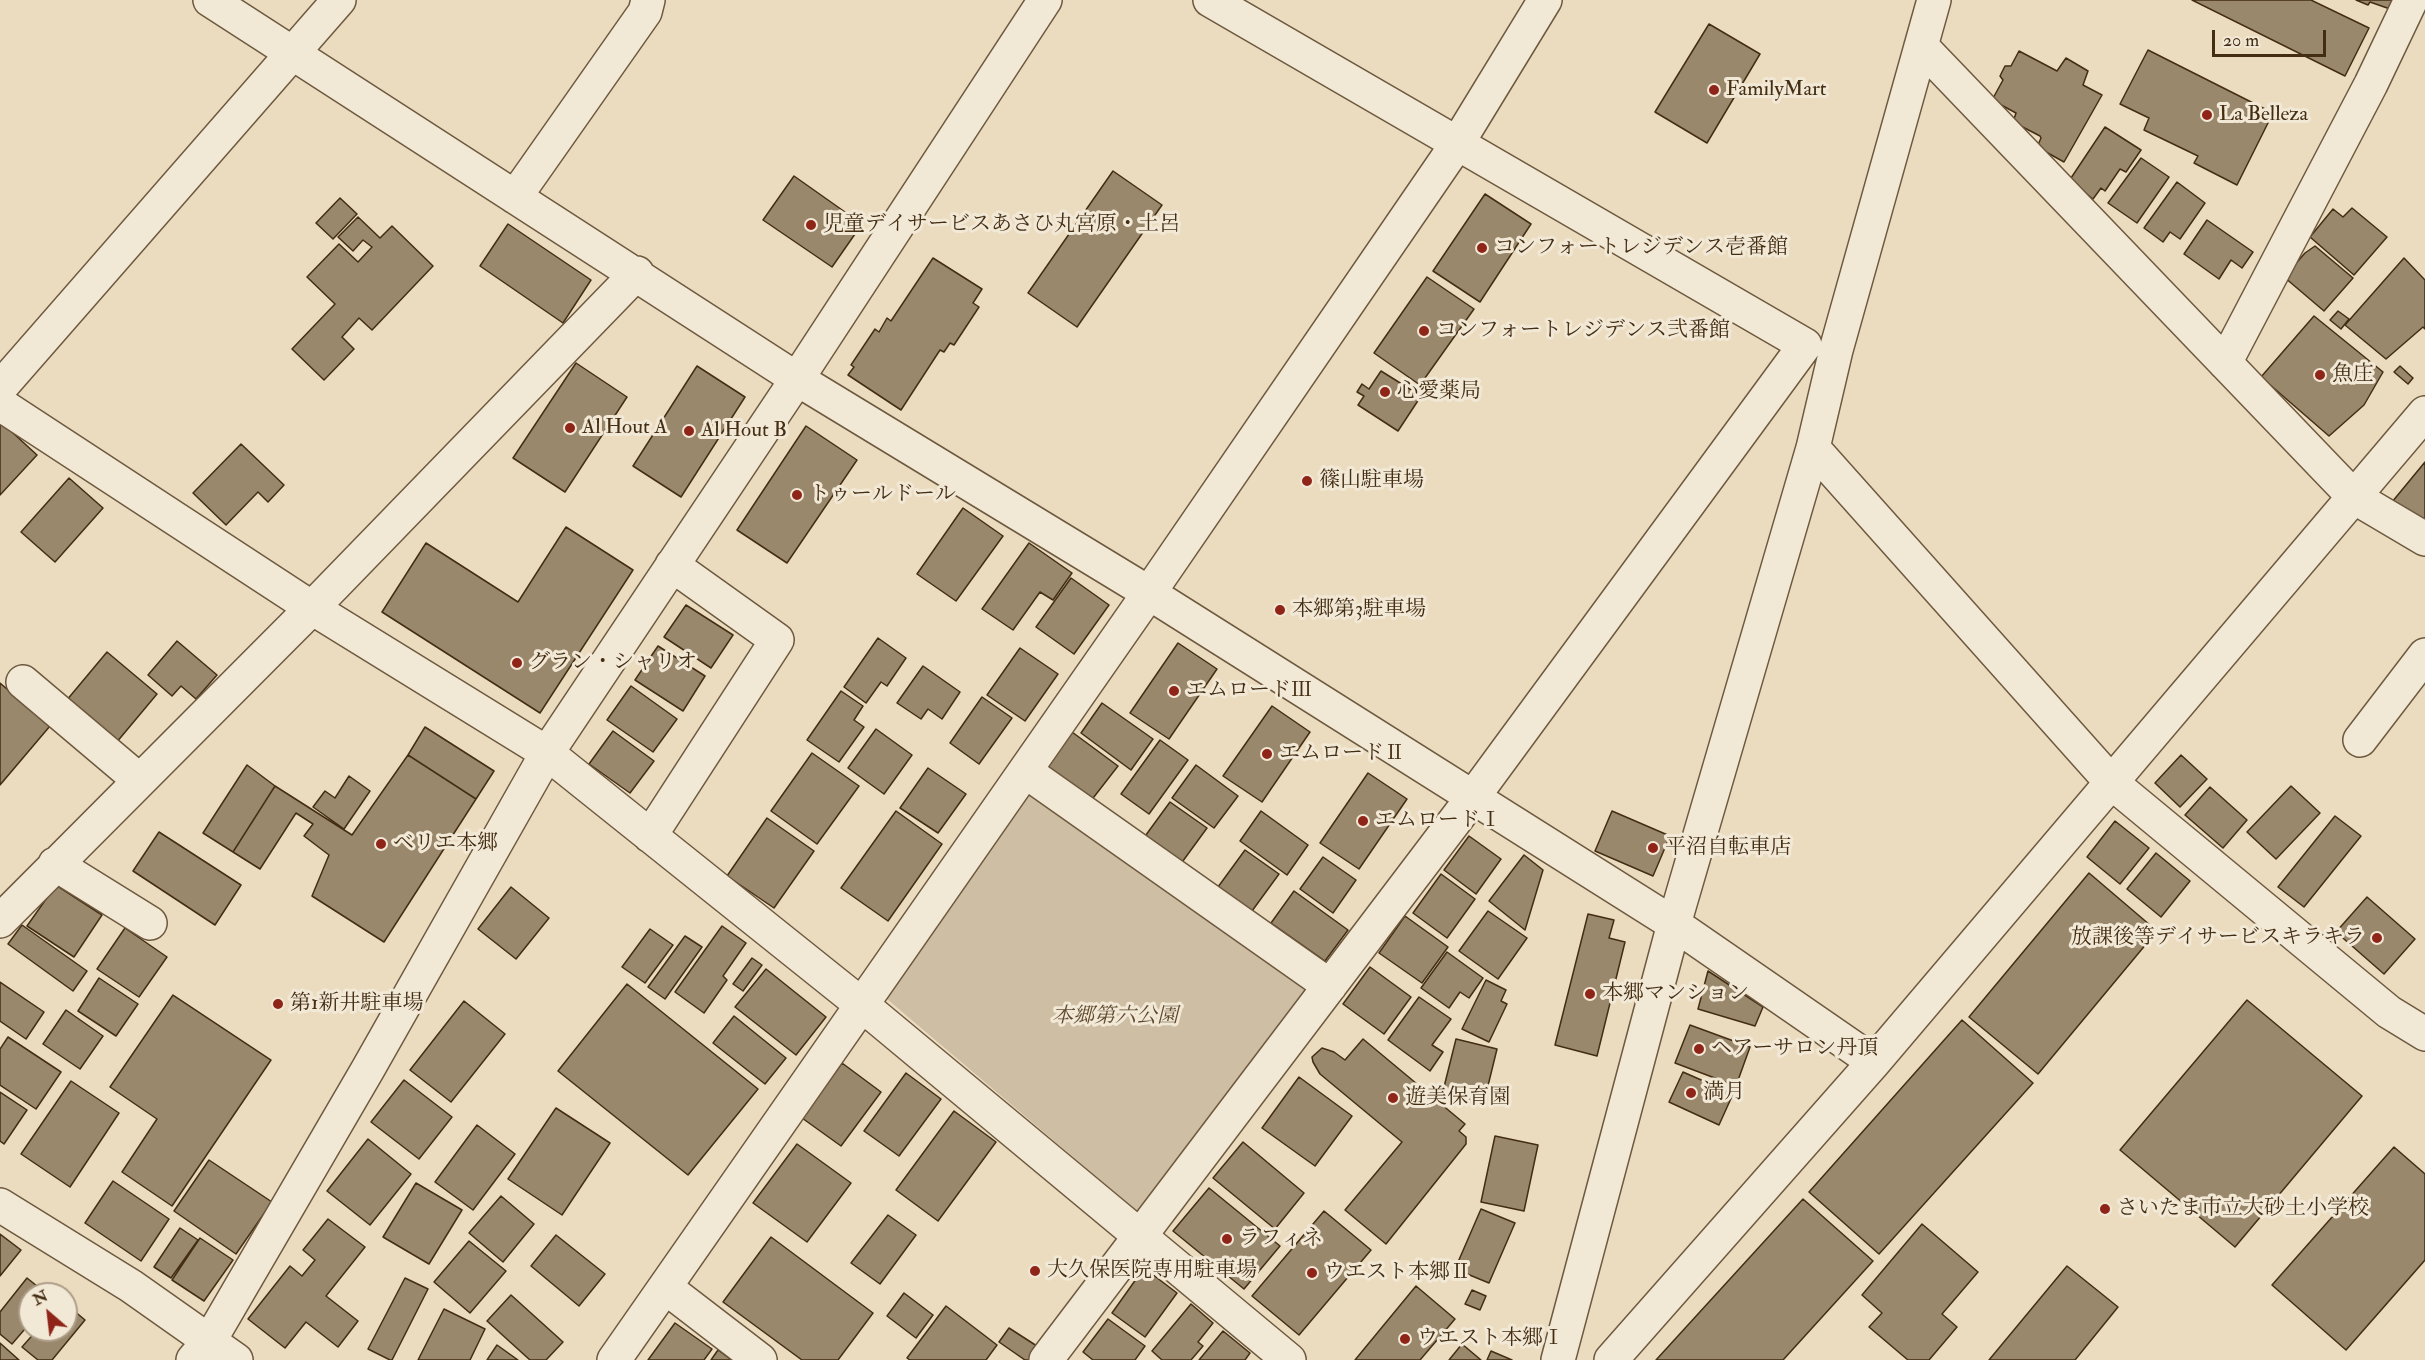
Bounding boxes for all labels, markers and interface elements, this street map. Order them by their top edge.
scale bar [2215,18,2329,56]
text: 20 m [2223,29,2259,52]
place label: FamilyMart [1726,77,1827,103]
marker: FamilyMart [1707,83,1721,97]
place label: La Belleza [2219,102,2308,128]
marker: La Belleza [2200,108,2214,122]
place label: 児童デイサービスあさひ丸宮原・土呂 [823,212,1180,238]
marker: 児童デイサービスあさひ丸宮原・土呂 [804,218,818,232]
place label: コンフォートレジデンス壱番館 [1494,235,1788,261]
marker: コンフォートレジデンス壱番館 [1475,241,1489,255]
place label: コンフォートレジデンス弐番館 [1436,318,1730,344]
marker: コンフォートレジデンス弐番館 [1417,324,1431,338]
place label: 魚庄 [2332,362,2374,388]
marker: 魚庄 [2313,368,2327,382]
place label: 心愛薬局 [1397,379,1481,405]
marker: 心愛薬局 [1378,385,1392,399]
place label: Al Hout A [582,415,668,441]
place label: Al Hout B [701,418,787,444]
marker: Al Hout A [563,421,577,435]
marker: Al Hout B [682,424,696,438]
place label: 篠山駐車場 [1319,468,1424,494]
marker: 篠山駐車場 [1300,474,1314,488]
place label: トゥールドール [809,482,956,508]
marker: トゥールドール [790,488,804,502]
place label: 本郷第3駐車場 [1292,597,1426,623]
marker: 本郷第3駐車場 [1273,603,1287,617]
place label: グラン・シャリオ [529,650,697,676]
marker: グラン・シャリオ [510,656,524,670]
place label: エムロードⅢ [1186,678,1312,704]
marker: エムロードⅢ [1167,684,1181,698]
place label: エムロードⅡ [1279,741,1405,767]
marker: エムロードⅡ [1260,747,1274,761]
place label: エムロードⅠ [1375,808,1501,834]
marker: エムロードⅠ [1356,814,1370,828]
place label: ベリエ本郷 [393,831,498,857]
place label: 平沼自転車店 [1665,835,1791,861]
marker: ベリエ本郷 [374,837,388,851]
marker: 平沼自転車店 [1646,841,1660,855]
place label: 放課後等デイサービスキラキラ [2071,925,2365,951]
marker: 放課後等デイサービスキラキラ [2370,931,2384,945]
place label: 本郷マンション [1602,981,1749,1007]
marker: 本郷マンション [1583,987,1597,1001]
place label: 第1新井駐車場 [290,991,423,1017]
marker: 第1新井駐車場 [271,997,285,1011]
park label: 本郷第六公園 [1052,1004,1178,1030]
place label: ヘアーサロン丹頂 [1711,1036,1878,1062]
marker: ヘアーサロン丹頂 [1692,1042,1706,1056]
place label: 満月 [1703,1080,1745,1106]
place label: 遊美保育園 [1405,1085,1510,1111]
marker: 満月 [1684,1086,1698,1100]
marker: 遊美保育園 [1386,1091,1400,1105]
place label: さいたま市立大砂土小学校 [2117,1196,2369,1222]
marker: さいたま市立大砂土小学校 [2098,1202,2112,1216]
place label: ラフィネ [1239,1226,1323,1252]
marker: ラフィネ [1220,1232,1234,1246]
place label: 大久保医院専用駐車場 [1047,1258,1257,1284]
place label: ウエスト本郷Ⅱ [1324,1260,1471,1286]
marker: 大久保医院専用駐車場 [1028,1264,1042,1278]
marker: ウエスト本郷Ⅱ [1305,1266,1319,1280]
north arrow [18,1282,78,1342]
text: N [29,1286,52,1310]
place label: ウエスト本郷Ⅰ [1417,1326,1564,1352]
marker: ウエスト本郷Ⅰ [1398,1332,1412,1346]

